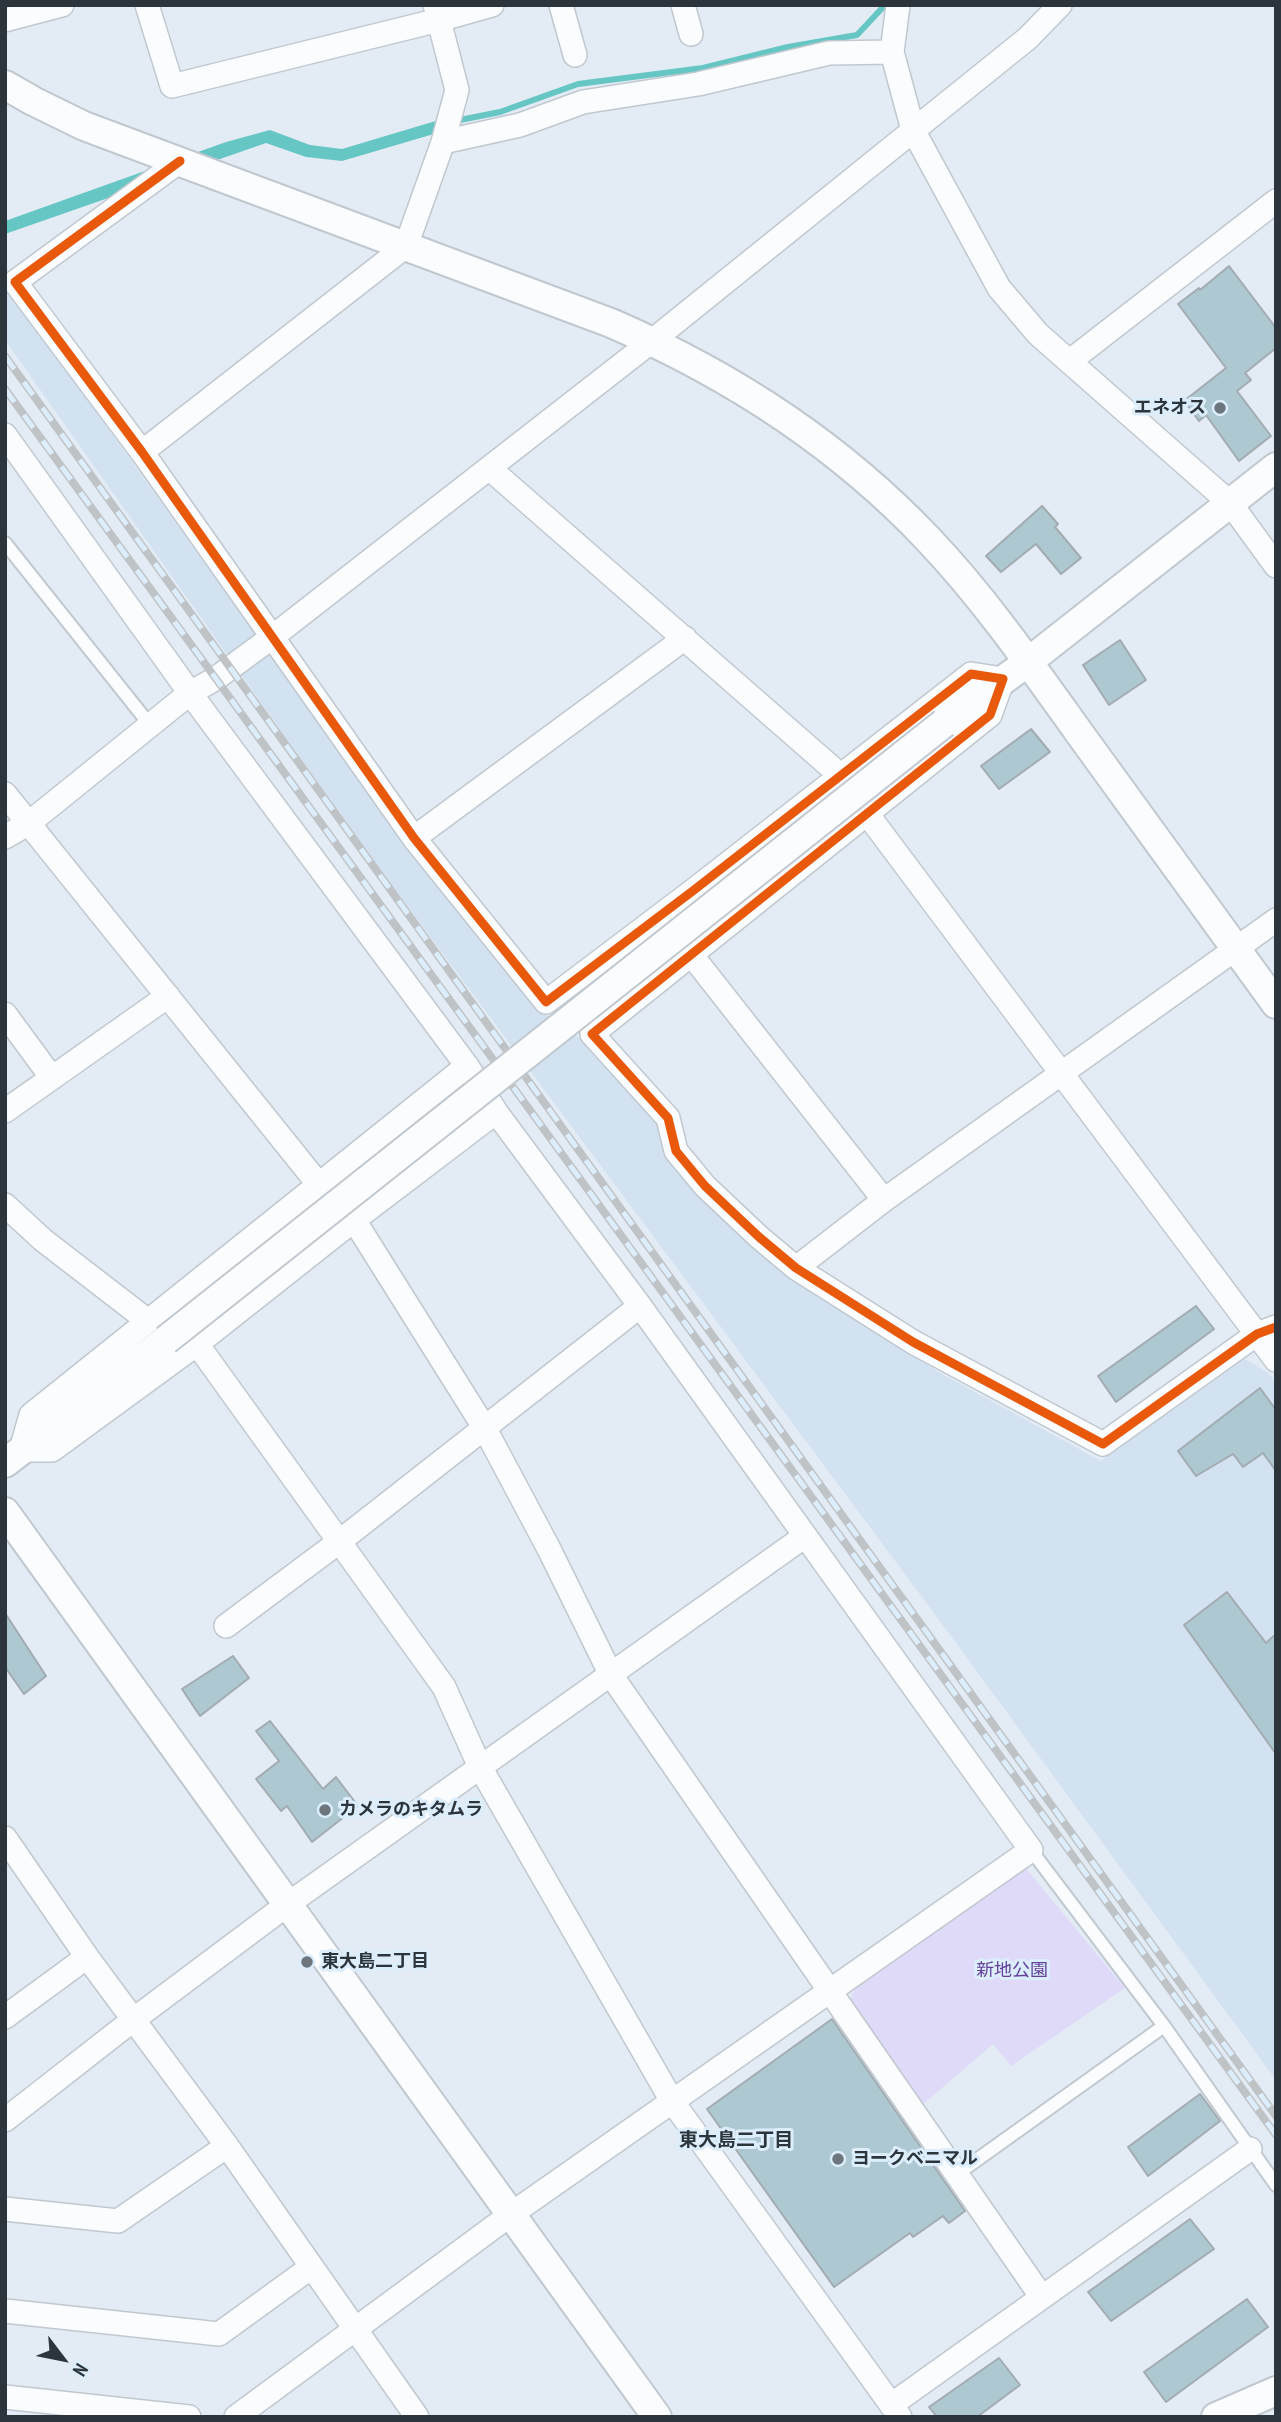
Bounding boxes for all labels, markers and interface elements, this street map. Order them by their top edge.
place label: エネオス [1134,397,1206,419]
marker: エネオス [1212,400,1228,416]
place label: カメラのキタムラ [339,1799,483,1821]
marker: カメラのキタムラ [317,1802,333,1818]
place label: 東大島二丁目 [321,1951,429,1973]
marker: 東大島二丁目 [299,1954,315,1970]
park label: 新地公園 [976,1960,1048,1982]
district label: 東大島二丁目 [679,2130,793,2152]
place label: ヨークベニマル [852,2148,978,2170]
marker: ヨークベニマル [830,2151,846,2167]
north arrow [28,2324,98,2394]
text: N [68,2359,94,2381]

